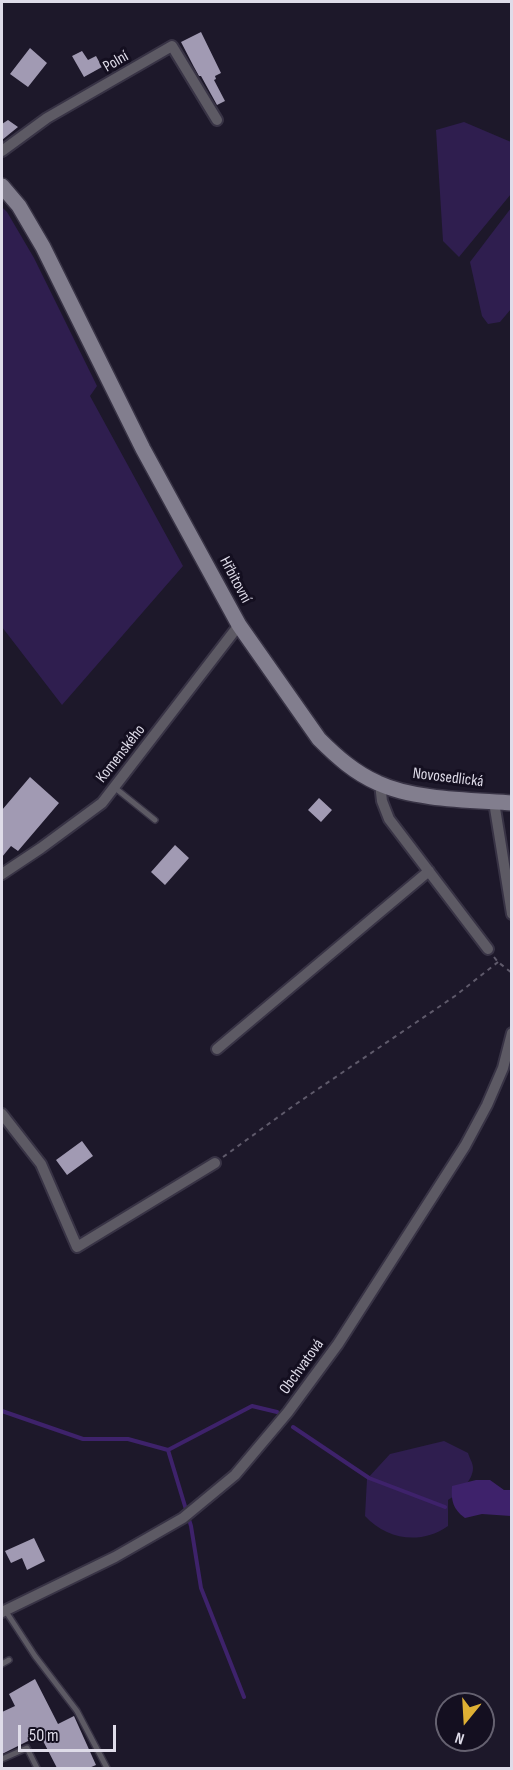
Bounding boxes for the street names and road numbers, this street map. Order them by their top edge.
street label: Polní [100,47,132,77]
street label: Hřbitovní [215,554,255,606]
street label: Komenského [92,721,150,787]
street label: Novosedlická [412,764,484,792]
street label: Obchvatová [276,1336,328,1398]

